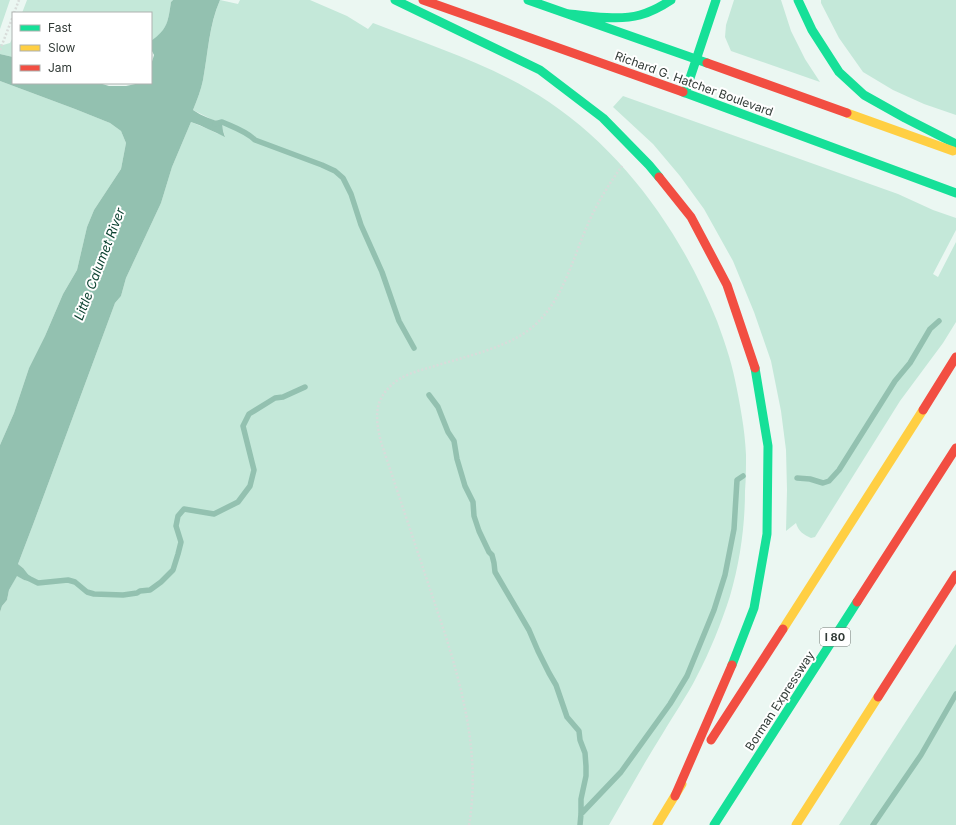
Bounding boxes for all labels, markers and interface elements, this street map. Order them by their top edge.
legend [12,12,152,84]
text: Fast [48,20,72,35]
text: Slow [48,40,76,55]
street label: Richard G. Hatcher Boulevard [613,48,775,119]
text: Jam [48,60,72,75]
water label: Little Calumet River [70,205,128,322]
road number: I 80 [820,628,850,646]
street label: Borman Expressway [742,648,818,753]

